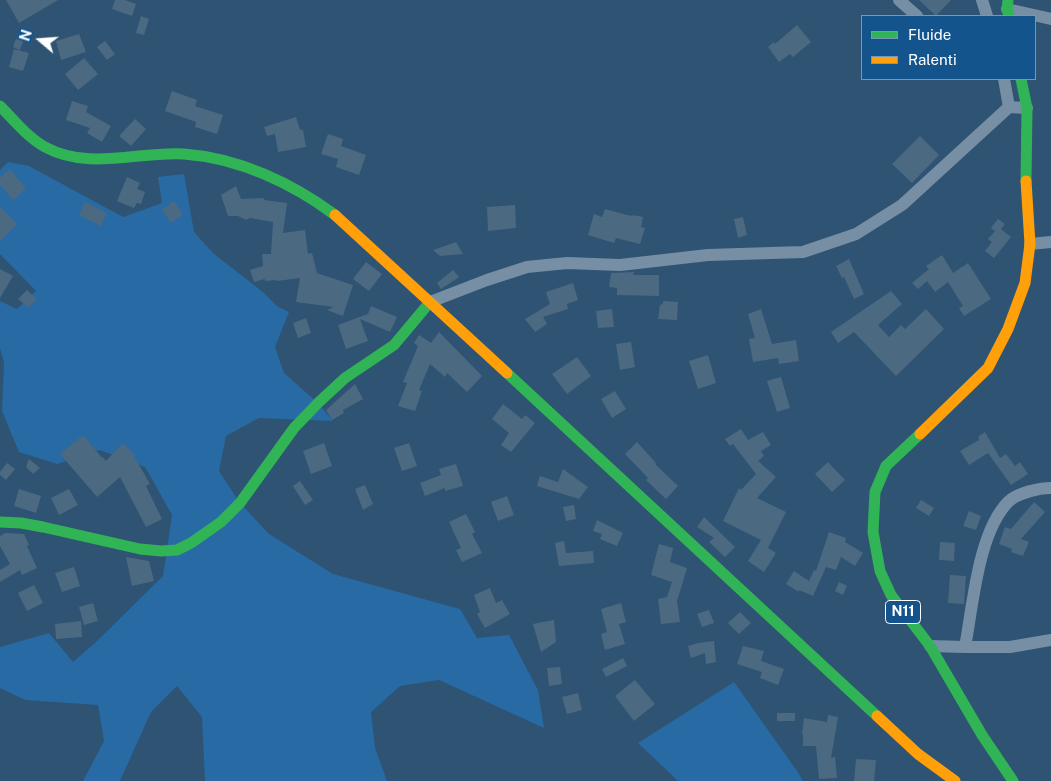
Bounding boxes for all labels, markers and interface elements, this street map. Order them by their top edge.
north arrow [15,15,65,65]
legend [861,15,1036,80]
text: Fluide [908,26,951,43]
text: N [16,28,35,43]
text: Ralenti [908,51,957,68]
road number: N11 [886,600,920,624]

